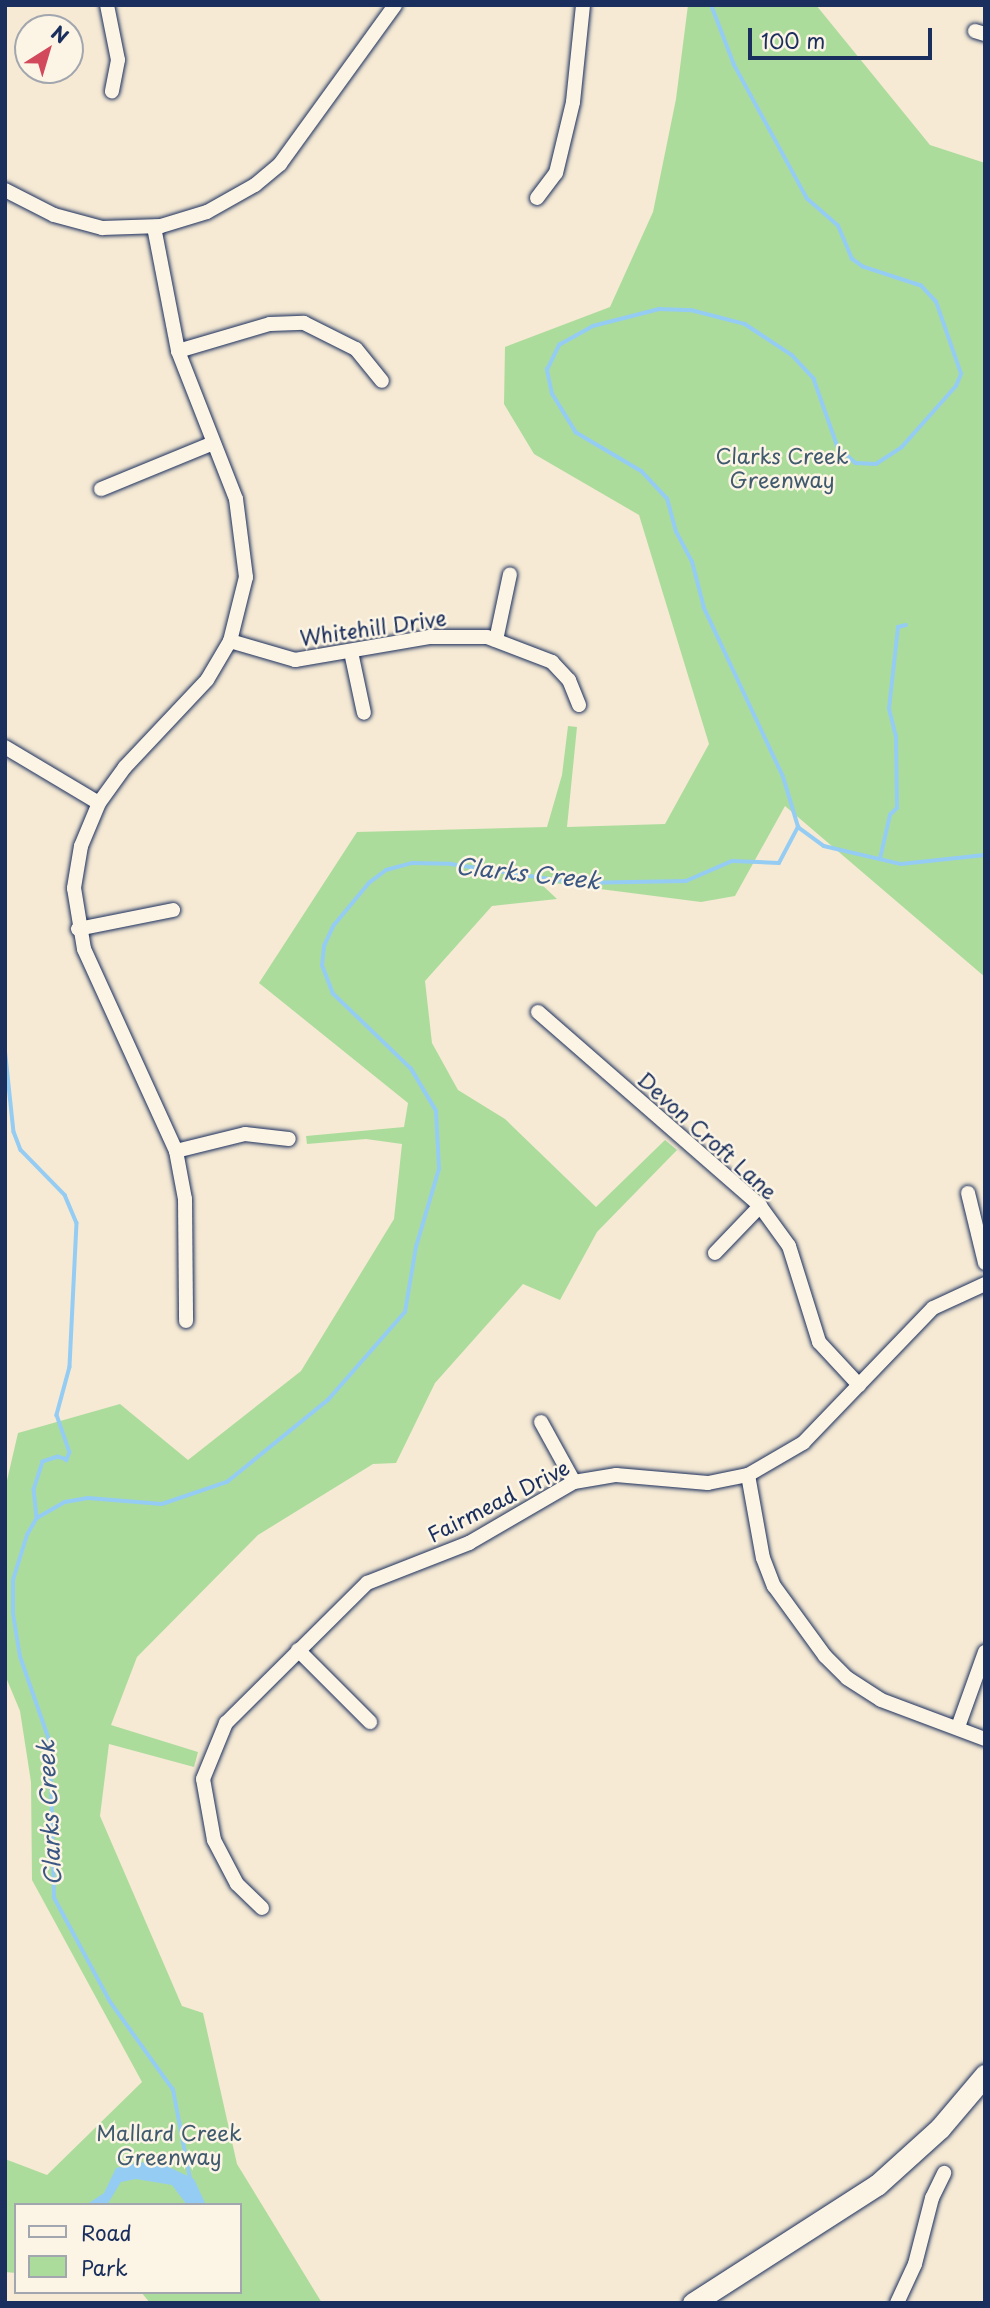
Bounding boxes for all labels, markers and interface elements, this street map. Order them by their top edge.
north arrow [14,14,84,84]
scale bar [752,14,936,58]
text: N [46,18,75,50]
text: 100 m [761,24,825,56]
park label: Clarks Creek Greenway [715,442,849,492]
street label: Whitehill Drive [298,604,448,650]
water label: Clarks Creek [453,852,603,894]
street label: Devon Croft Lane [633,1066,783,1204]
street label: Fairmead Drive [423,1453,573,1547]
water label: Clarks Creek [31,1739,67,1887]
park label: Mallard Creek Greenway [95,2119,243,2169]
legend [14,2203,242,2294]
text: Road [81,2216,132,2248]
text: Park [81,2251,128,2283]

